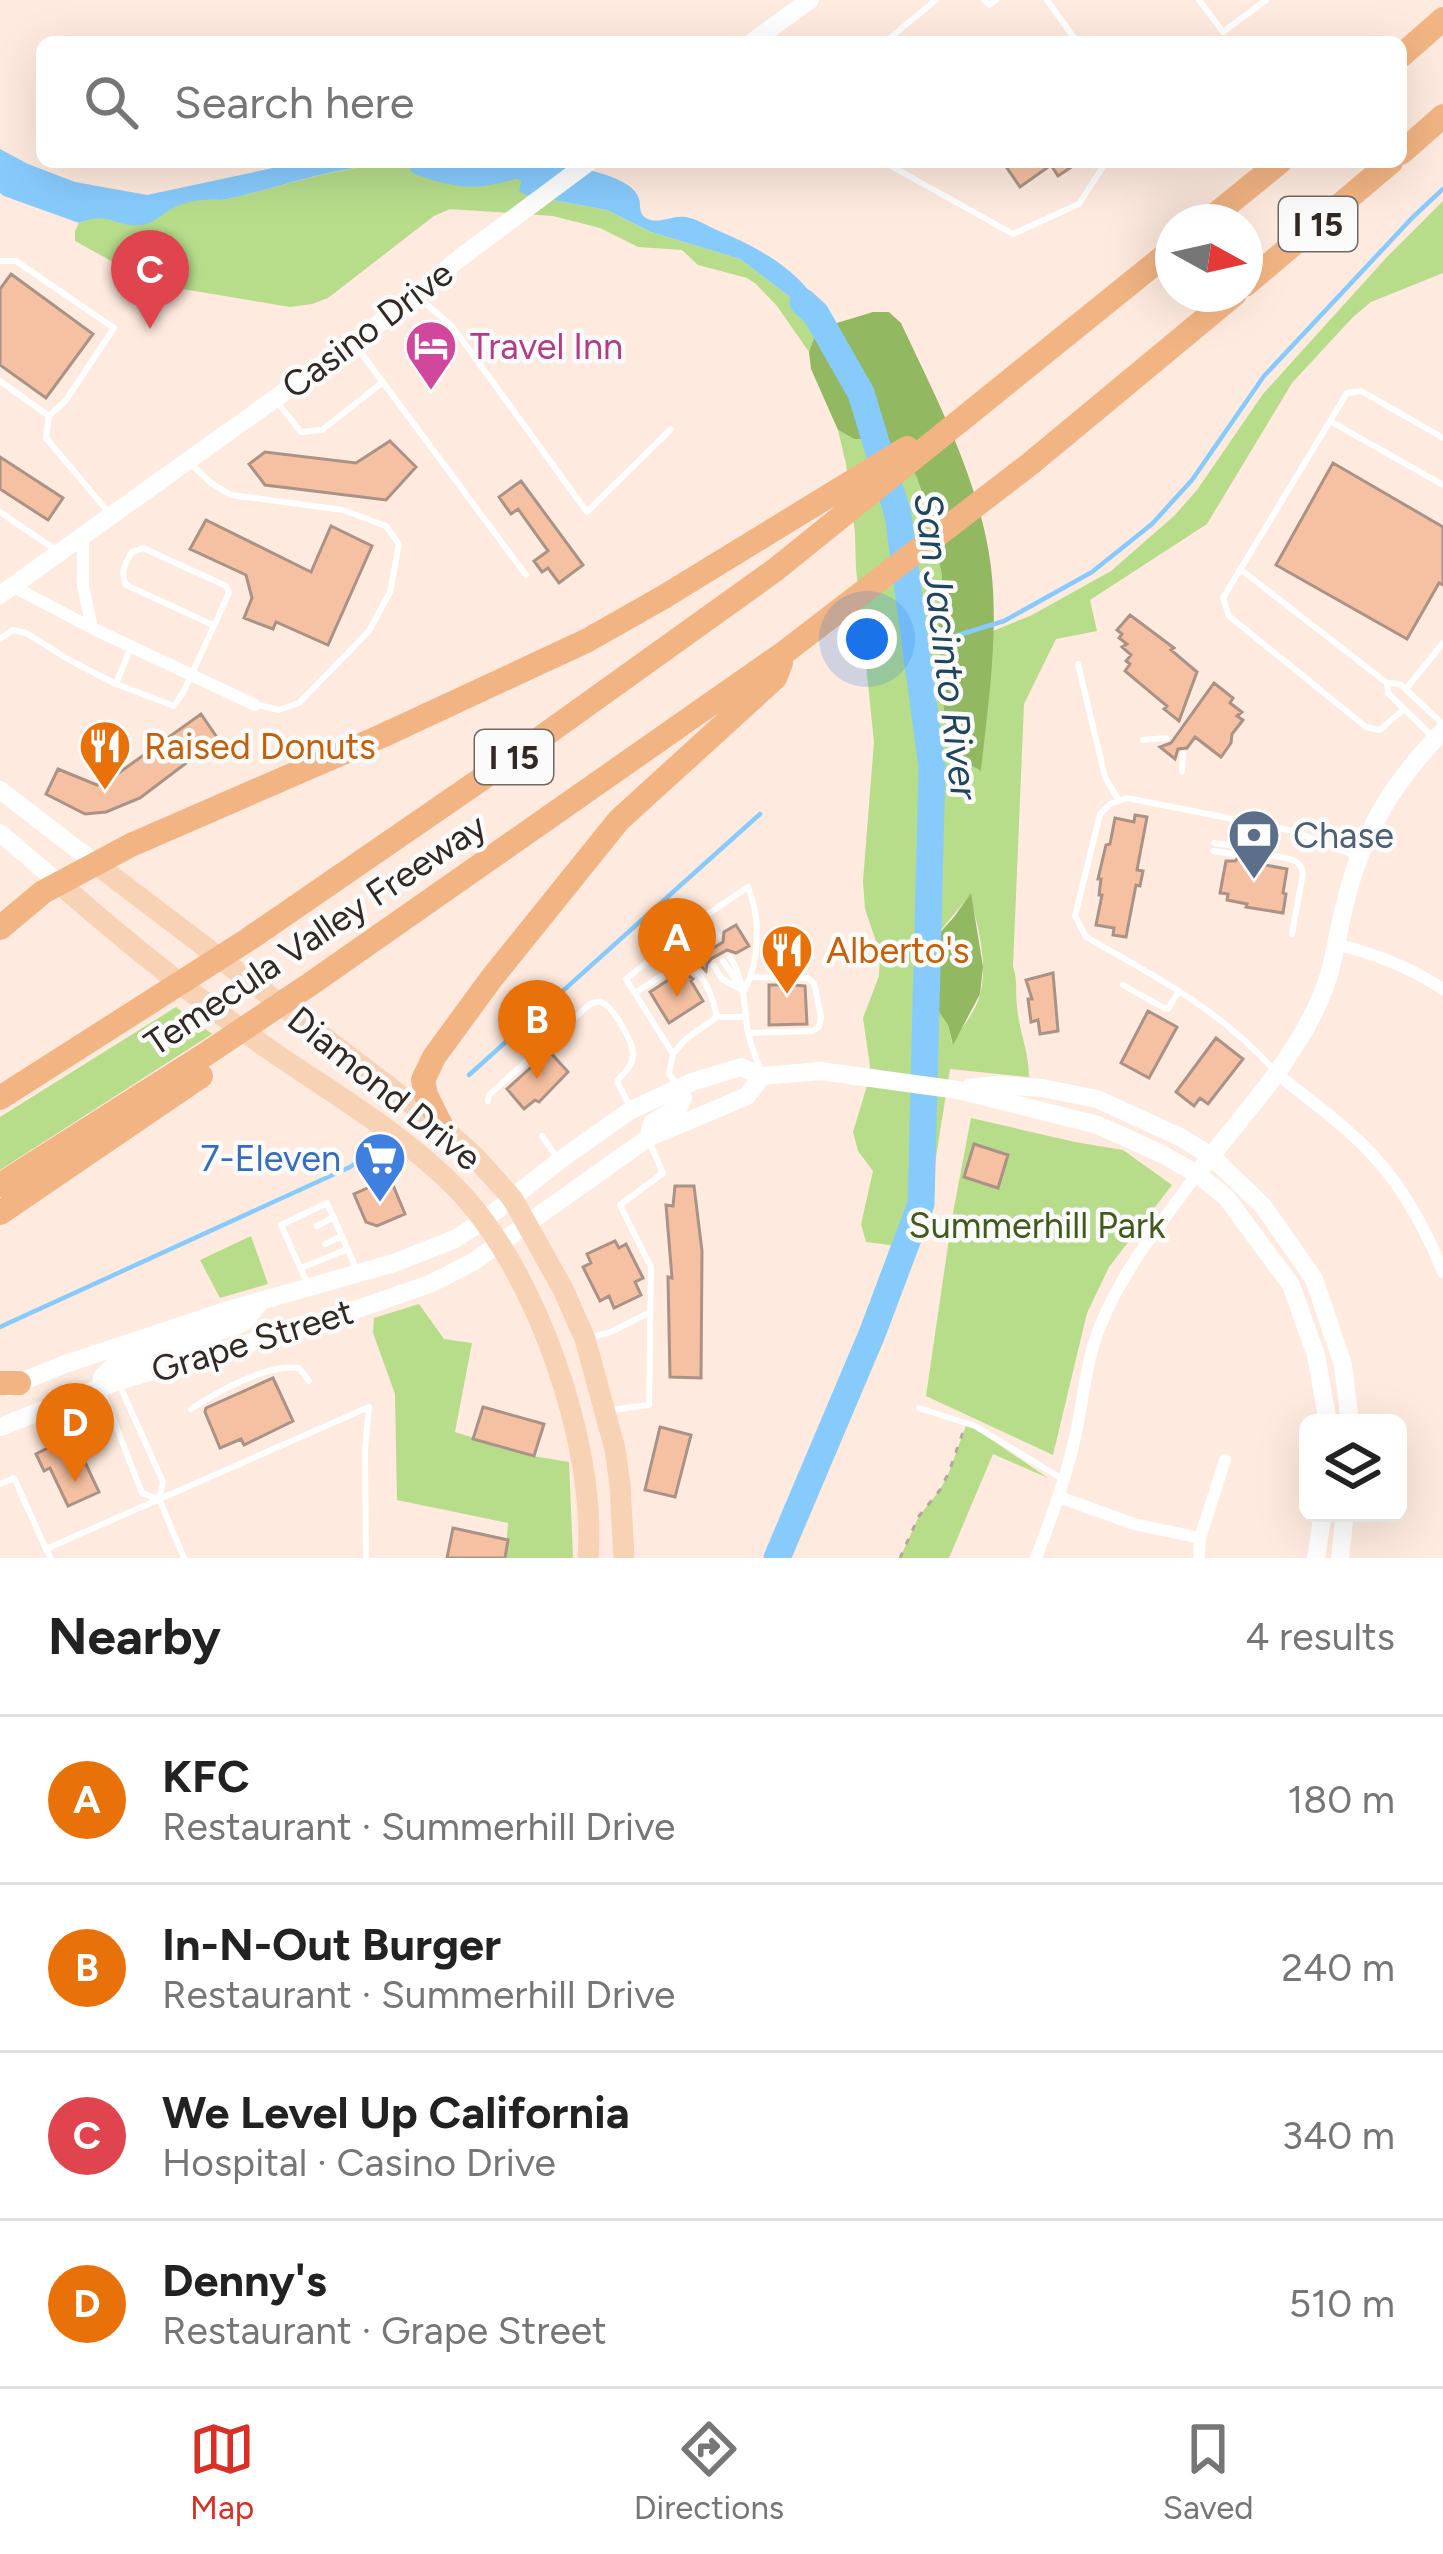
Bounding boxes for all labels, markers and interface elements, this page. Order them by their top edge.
search box [36,36,1407,168]
icon: search [78,69,144,135]
text: Search here [174,75,414,129]
road number: I 15 [1279,197,1357,251]
north arrow [1155,204,1263,312]
pin: C [111,230,189,329]
street label: Casino Drive [273,251,461,408]
hotel icon: Travel Inn [403,318,459,392]
place label: Travel Inn [470,325,623,368]
water label: San Jacinto River [904,490,989,804]
your location [837,609,897,669]
restaurant icon: Raised Donuts [77,718,133,792]
place label: Raised Donuts [144,725,376,768]
road number: I 15 [475,730,553,784]
street label: Temecula Valley Freeway [137,804,494,1065]
bank icon: Chase [1226,807,1282,881]
place label: Chase [1293,814,1394,857]
pin: A [638,898,716,997]
restaurant icon: Alberto's [759,922,815,996]
place label: Alberto's [826,929,970,972]
pin: B [498,980,576,1079]
street label: Diamond Drive [279,997,490,1179]
supermarket icon: 7-Eleven [352,1130,408,1204]
place label: 7-Eleven [200,1137,341,1180]
park label: Summerhill Park [909,1204,1166,1247]
street label: Grape Street [146,1289,358,1392]
pin: D [36,1383,114,1482]
map controls [1299,1414,1407,1522]
button: layers [1299,1414,1407,1522]
text: Nearby [48,1606,221,1667]
text: 4 results [1245,1613,1395,1660]
text: KFC [162,1749,250,1803]
text: A [73,1776,101,1823]
text: 180 m [1287,1776,1395,1823]
text: Restaurant · Summerhill Drive [162,1803,675,1850]
text: In-N-Out Burger [162,1917,501,1971]
text: B [75,1944,99,1991]
text: 240 m [1281,1944,1395,1991]
text: Restaurant · Summerhill Drive [162,1971,675,2018]
text: We Level Up California [162,2085,630,2139]
text: C [73,2112,101,2159]
text: 340 m [1282,2112,1395,2159]
text: Hospital · Casino Drive [162,2139,556,2186]
text: Denny's [162,2253,327,2307]
text: D [73,2280,101,2327]
text: 510 m [1289,2280,1395,2327]
text: Restaurant · Grape Street [162,2307,607,2354]
tab: Map [189,2416,255,2527]
tab: Directions [634,2416,784,2527]
tab: Saved [1163,2416,1254,2527]

